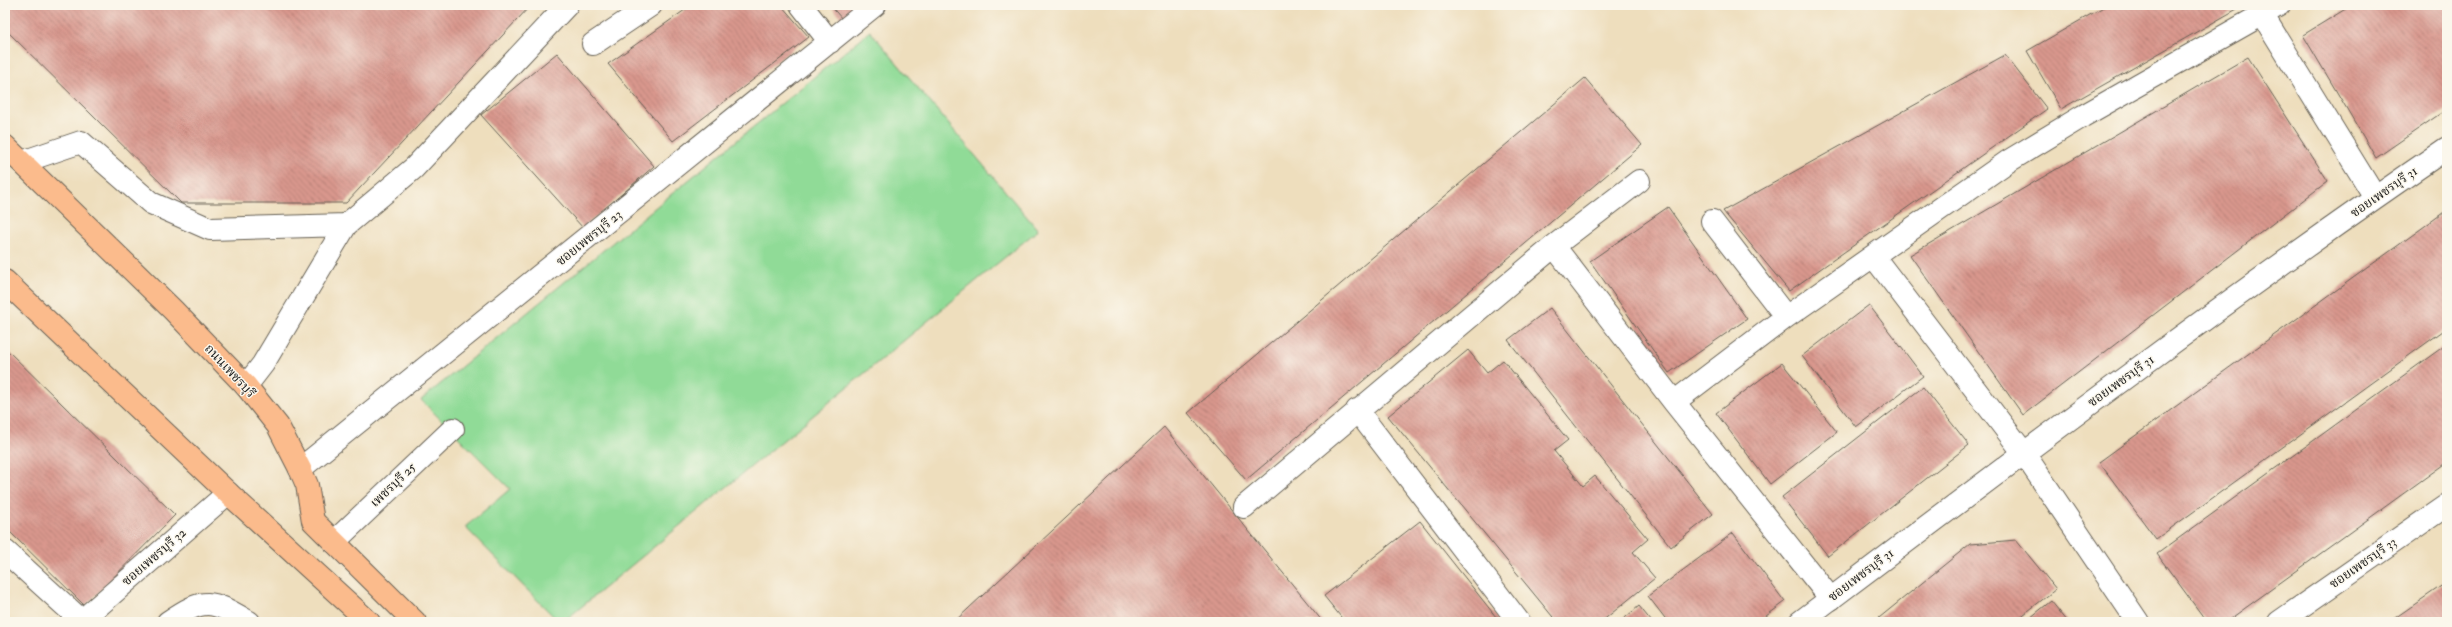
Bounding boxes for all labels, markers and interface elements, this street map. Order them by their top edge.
street label: ซอยเพชรบุรี 31 [2347,163,2421,221]
street label: ซอยเพชรบุรี 23 [553,207,625,269]
street label: ถนนเพชรบุรี [201,341,259,401]
street label: ซอยเพชรบุรี 31 [2085,351,2158,410]
street label: เพชรบุรี 25 [367,459,419,511]
street label: ซอยเพชรบุรี 32 [119,524,190,589]
street label: ซอยเพชรบุรี 33 [2326,534,2400,592]
street label: ซอยเพชรบุรี 31 [1825,545,1897,605]

